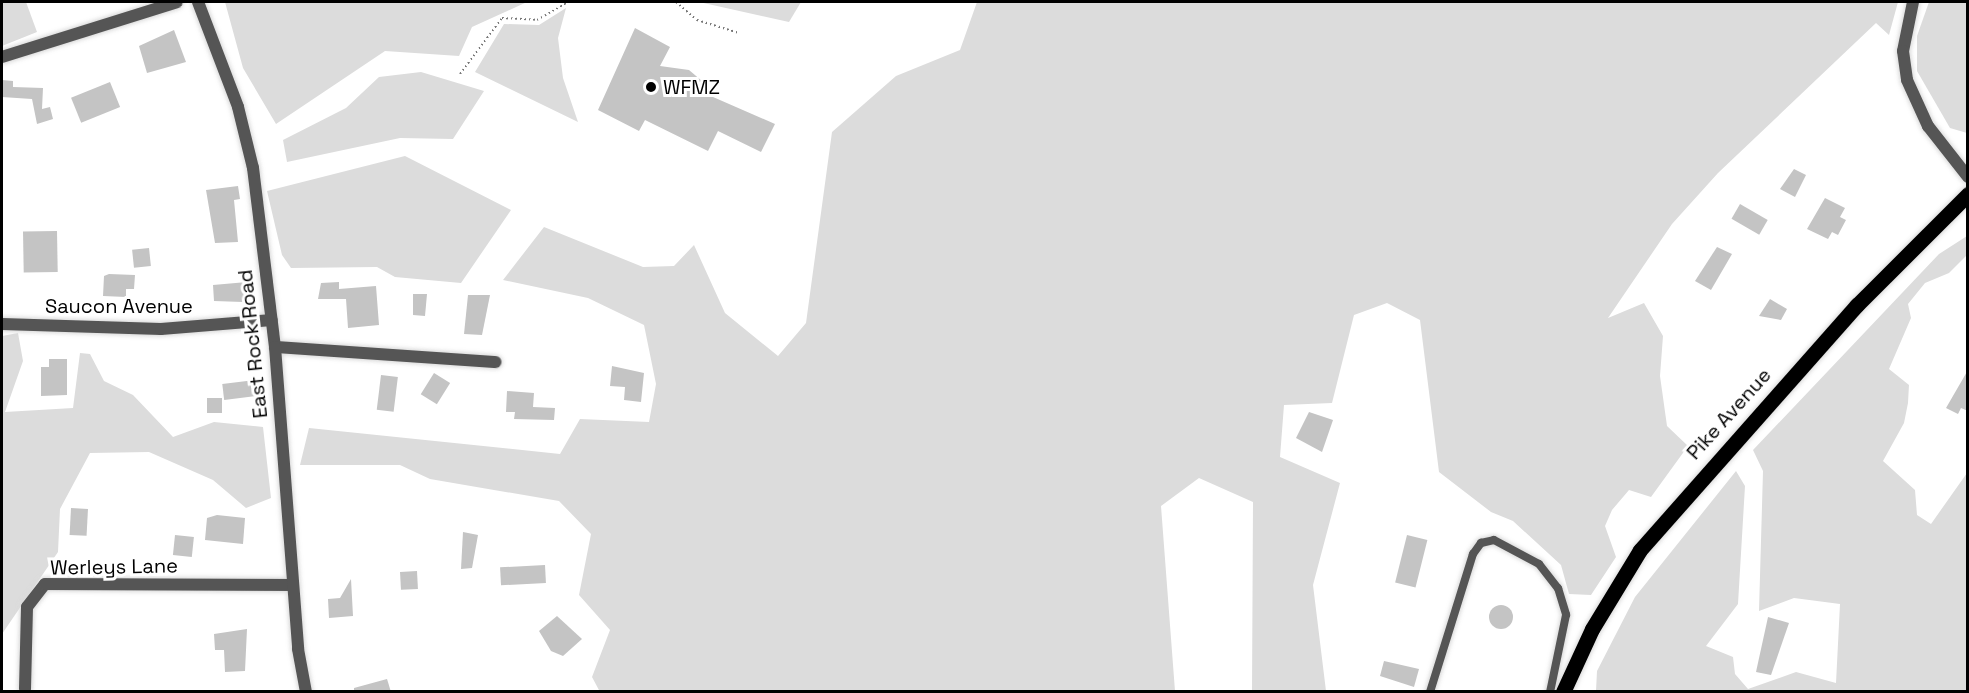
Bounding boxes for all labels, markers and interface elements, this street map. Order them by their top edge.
place label: WFMZ [663,75,720,99]
marker: WFMZ [644,80,658,94]
street label: East Rock Road [233,269,273,419]
street label: Saucon Avenue [45,294,193,318]
street label: Pike Avenue [1682,363,1776,465]
street label: Werleys Lane [50,554,178,580]

